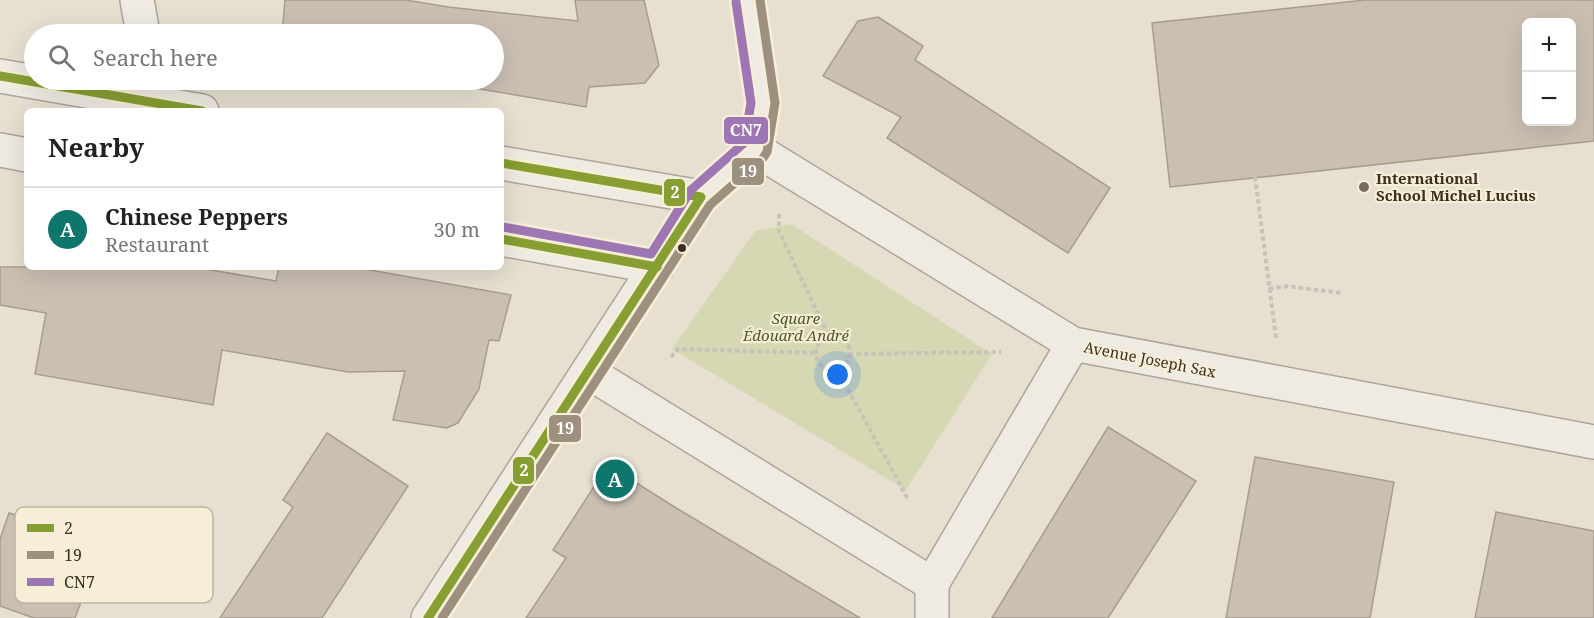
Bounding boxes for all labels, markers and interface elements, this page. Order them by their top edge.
map controls [1522,18,1576,126]
button: + [1522,18,1576,72]
search box [24,24,504,90]
icon: search [45,41,78,74]
text: Search here [93,42,218,72]
button: − [1522,72,1576,126]
line badge: CN7 [723,116,769,145]
text: CN7 [730,119,762,141]
text: Nearby [48,129,144,165]
line badge: 19 [731,157,765,186]
text: 19 [739,160,757,182]
place label: International School Michel Lucius [1376,168,1536,205]
line badge: 2 [663,178,686,207]
marker: International School Michel Lucius [1357,180,1371,194]
text: 2 [670,181,680,203]
text: Chinese Peppers [105,201,288,231]
text: A [60,216,75,243]
text: 30 m [434,216,480,243]
text: Restaurant [105,231,209,258]
unlabelled marker [676,242,688,254]
park label: Square Édouard André [742,308,850,345]
street label: Avenue Joseph Sax [1082,336,1218,382]
your location [823,360,852,389]
line badge: 19 [548,414,582,443]
text: 19 [556,417,574,439]
line badge: 2 [512,456,535,485]
pin: A [596,456,634,502]
text: 2 [519,459,529,481]
legend [15,507,213,603]
text: 2 [64,517,73,539]
text: 19 [64,544,82,566]
text: CN7 [64,571,95,593]

